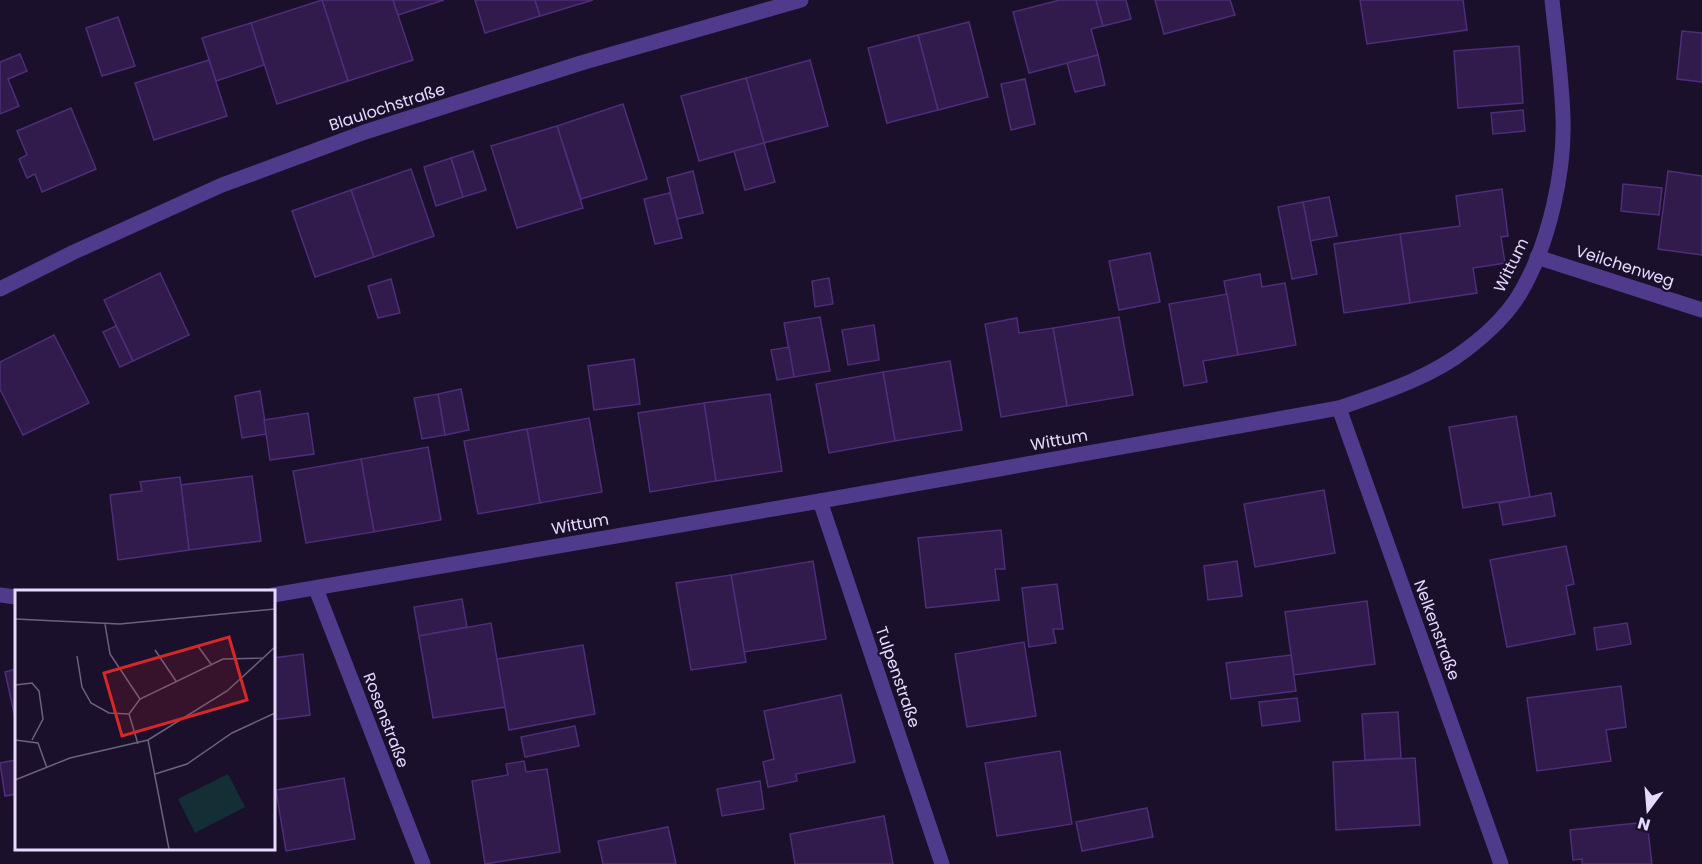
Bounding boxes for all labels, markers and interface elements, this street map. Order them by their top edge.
street label: Blaulochstraße [326,77,448,137]
street label: Wittum [1488,234,1534,296]
street label: Veilchenweg [1573,239,1677,293]
street label: Wittum [1028,424,1090,456]
street label: Wittum [549,508,611,540]
street label: Nelkenstraße [1408,577,1466,683]
inset map [15,590,274,849]
street label: Tulpenstraße [870,623,926,731]
street label: Rosenstraße [357,669,415,771]
north arrow [1618,780,1678,840]
text: N [1635,811,1653,837]

